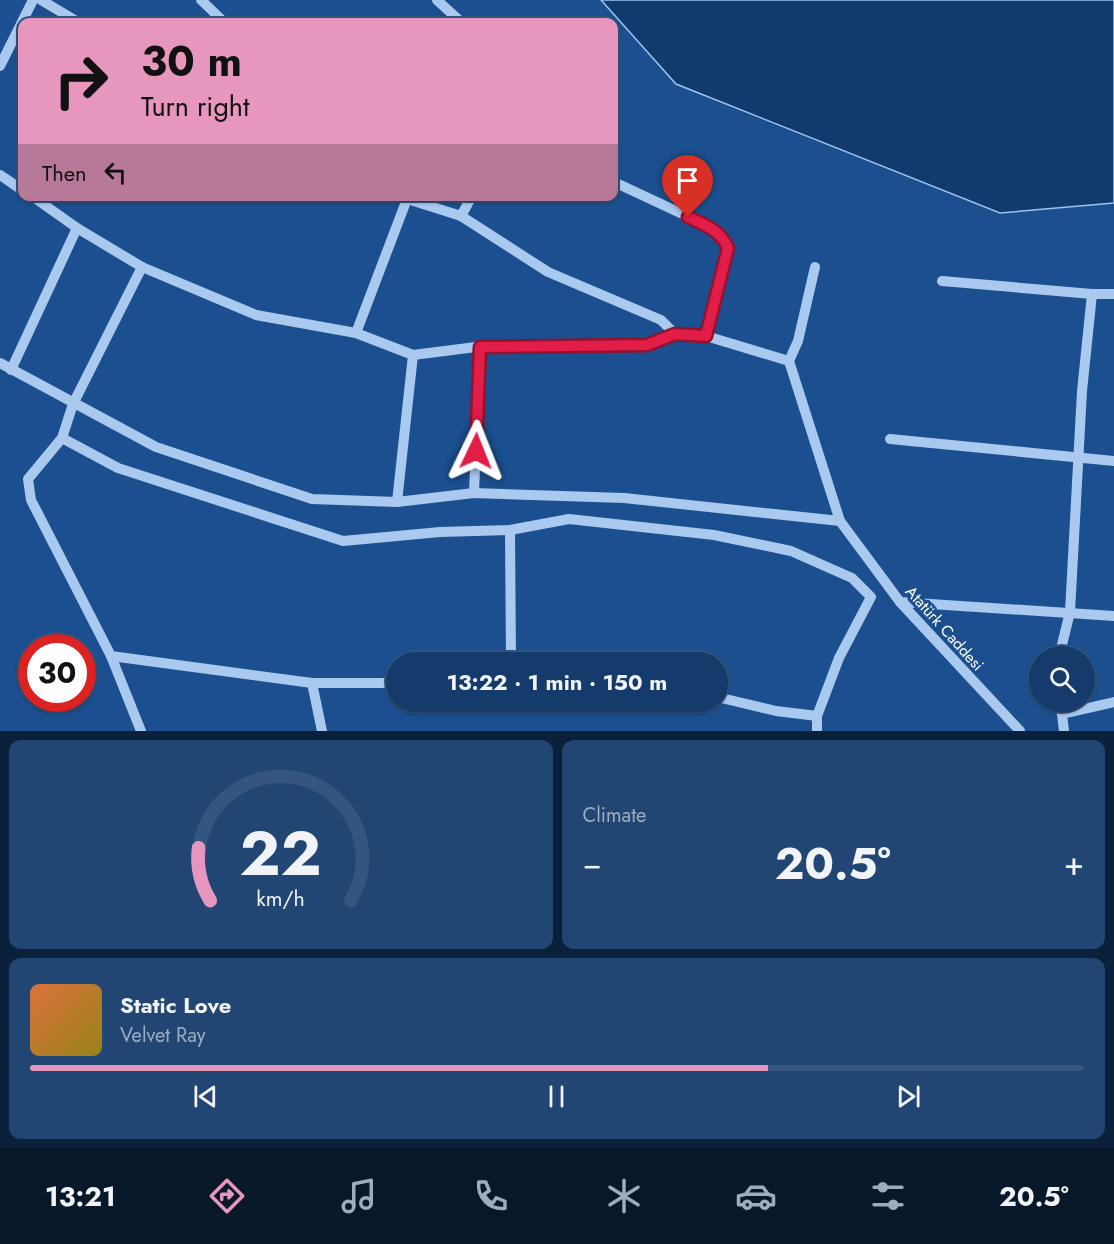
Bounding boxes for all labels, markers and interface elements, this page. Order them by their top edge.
text: 30 m [141,31,242,92]
icon: right [42,42,120,120]
text: Turn right [141,87,249,126]
pin [662,155,713,217]
icon: left [99,156,132,189]
text: Then [42,157,87,189]
icon: arrive [671,164,704,197]
position arrow [444,419,508,483]
street label: Atatürk Caddesi [900,581,989,676]
speed limit sign: 30 [18,634,96,712]
map controls [1029,646,1095,712]
button: search [1029,646,1095,712]
text: 13:22 · 1 min · 150 m [447,666,667,698]
text: Climate [583,801,646,830]
text: 22 [240,808,322,898]
text: 20.5° [775,831,891,896]
text: − [583,840,602,887]
text: + [1064,840,1084,887]
text: km/h [257,884,305,915]
text: Static Love [120,989,231,1021]
text: Velvet Ray [120,1021,206,1050]
icon: previous [189,1080,222,1113]
icon: pause [540,1080,573,1113]
icon: next [892,1080,925,1113]
icon: directions [206,1175,248,1217]
icon: music [338,1175,380,1217]
icon: phone [470,1175,512,1217]
icon: climate [603,1175,645,1217]
icon: car [735,1175,777,1217]
icon: filters [867,1175,909,1217]
text: 13:21 [45,1177,116,1216]
text: 20.5° [999,1177,1069,1216]

